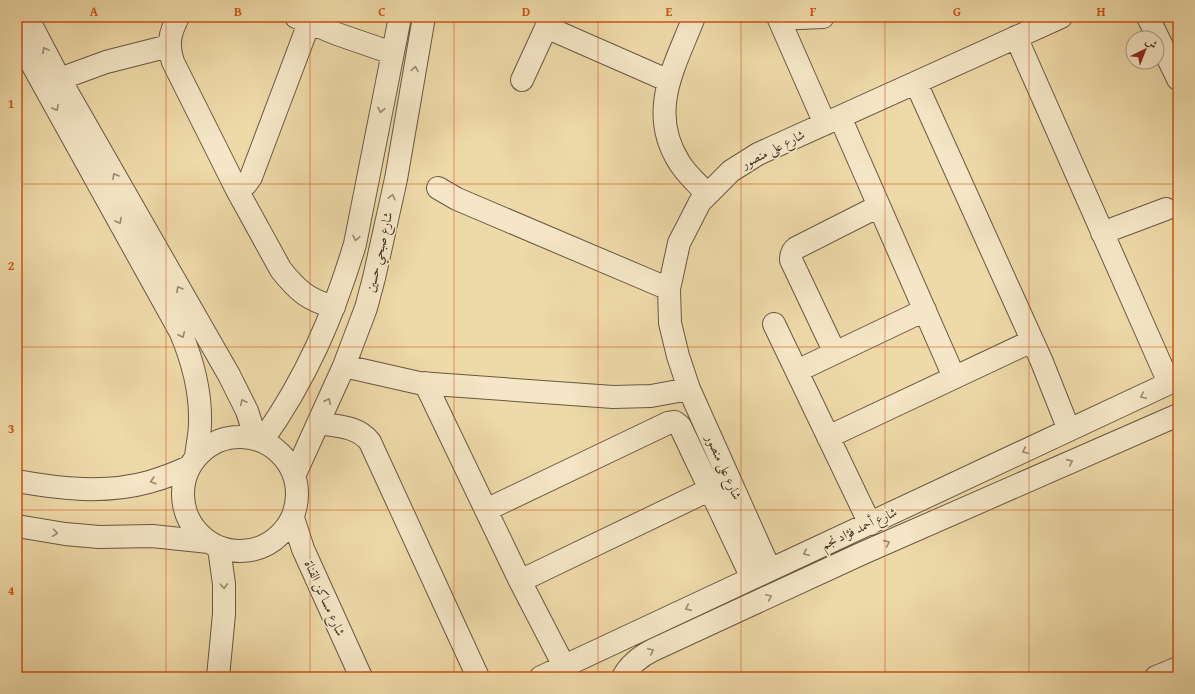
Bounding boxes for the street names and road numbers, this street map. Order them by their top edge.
street label: شارع على منصور [736,125,809,176]
street label: شارع صبحي حسين [361,210,400,295]
street label: شارع على منصور [699,430,747,503]
street label: شارع أحمد فؤاد نجم [818,502,901,557]
street label: شارع مساكن القناة [298,557,350,640]

